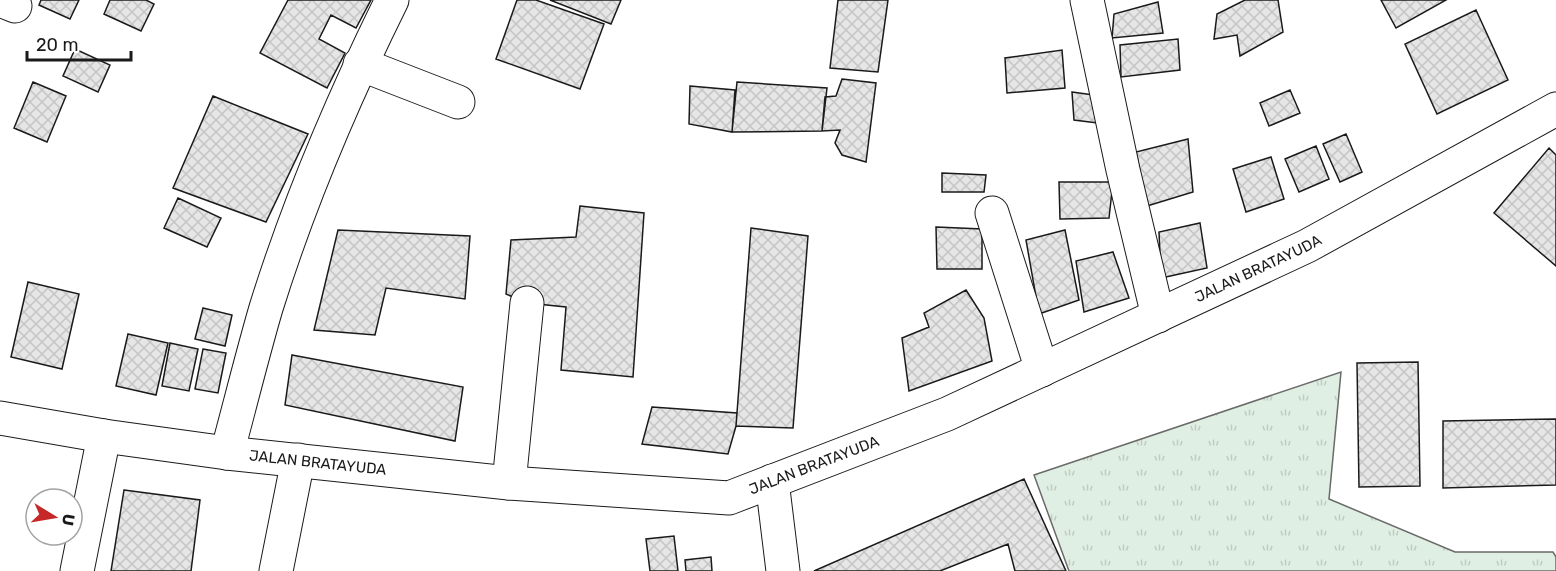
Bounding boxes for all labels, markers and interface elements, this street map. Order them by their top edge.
scale bar [27,24,130,62]
text: 20 m [36,34,78,56]
street label: JALAN BRATAYUDA [1192,231,1325,306]
street label: JALAN BRATAYUDA [747,432,882,498]
street label: JALAN BRATAYUDA [248,446,387,479]
north arrow [24,487,84,547]
text: U [58,512,79,527]

